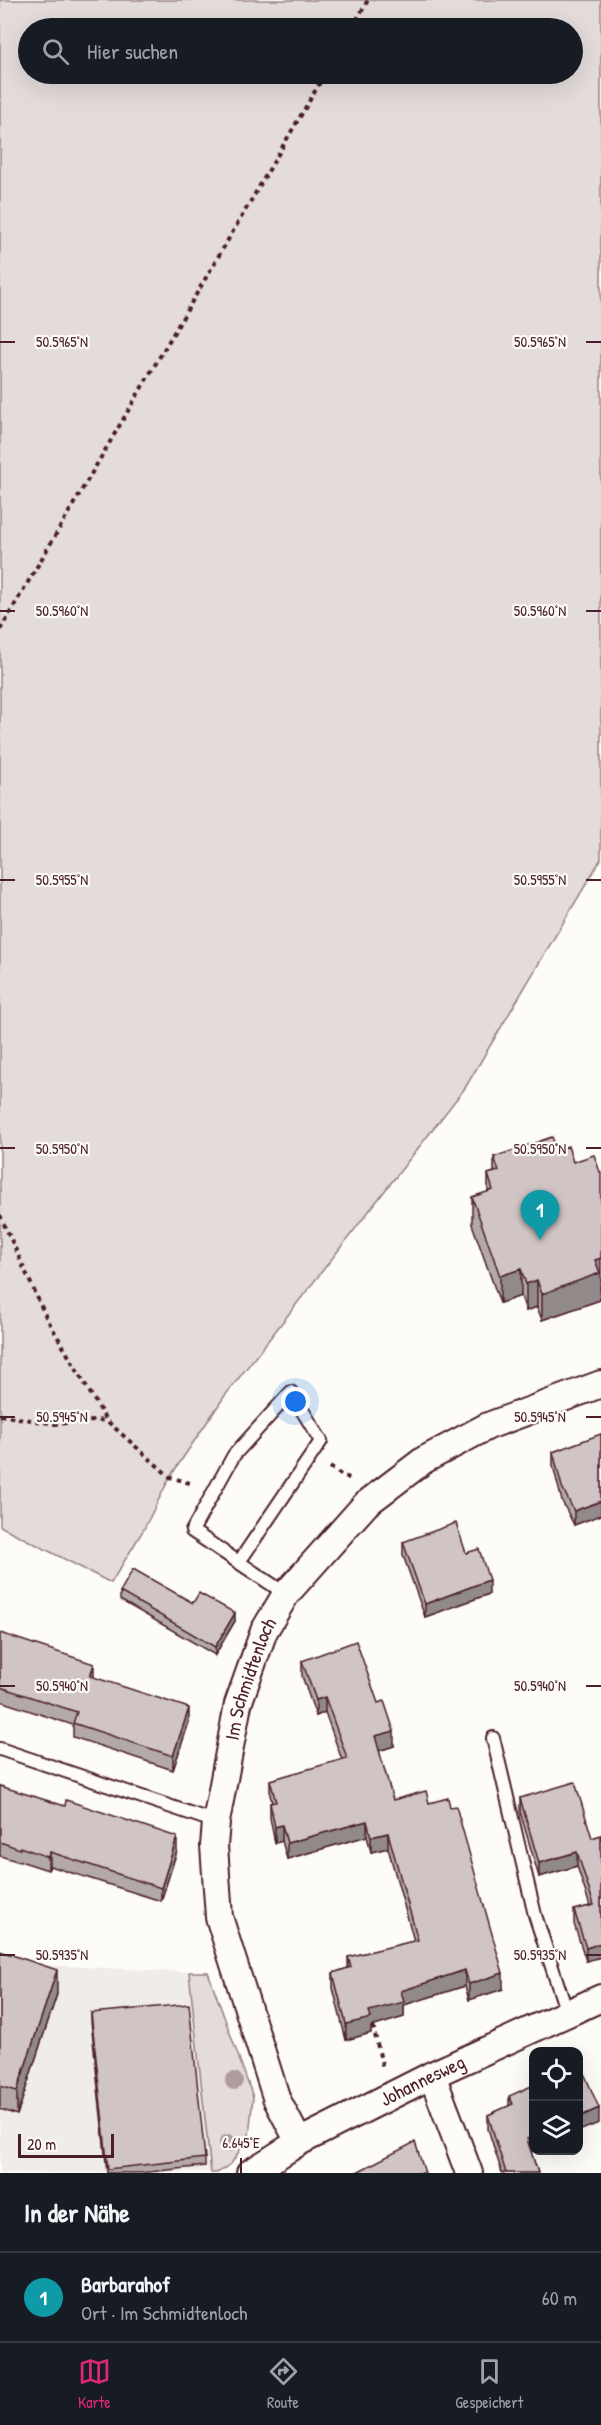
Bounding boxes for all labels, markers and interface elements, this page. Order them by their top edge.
search box [18,18,583,84]
icon: search [39,35,72,68]
text: Hier suchen [87,36,178,66]
text: 50.5965°N [36,331,88,352]
text: 50.5965°N [514,331,566,352]
text: 50.5960°N [36,600,88,621]
text: 50.5960°N [514,600,566,621]
text: 50.5955°N [36,869,88,890]
text: 50.5955°N [514,869,566,890]
text: 50.5950°N [36,1138,88,1159]
text: 50.5950°N [514,1138,566,1159]
pin: 1 [520,1190,560,1240]
your location [281,1387,310,1416]
text: 50.5945°N [36,1406,88,1427]
text: 50.5945°N [514,1406,566,1427]
street label: Im Schmidtenloch [218,1612,282,1742]
text: 50.5940°N [36,1675,88,1696]
text: 50.5940°N [514,1675,566,1696]
text: 50.5935°N [36,1944,88,1965]
text: 50.5935°N [514,1944,566,1965]
map controls [529,2047,583,2155]
button: locate [529,2047,583,2101]
street label: Johannesweg [375,2048,469,2112]
button: layers [529,2101,583,2155]
scale bar [18,2131,114,2158]
text: 6.645°E [222,2132,260,2153]
text: 20 m [27,2133,56,2155]
text: In der Nähe [24,2195,130,2230]
text: Barbarahof [81,2269,170,2299]
text: 1 [40,2284,47,2311]
text: 60 m [542,2284,577,2311]
text: Ort · Im Schmidtenloch [81,2299,247,2326]
tab: Karte [78,2355,111,2413]
tab: Route [267,2355,300,2413]
tab: Gespeichert [455,2355,523,2413]

